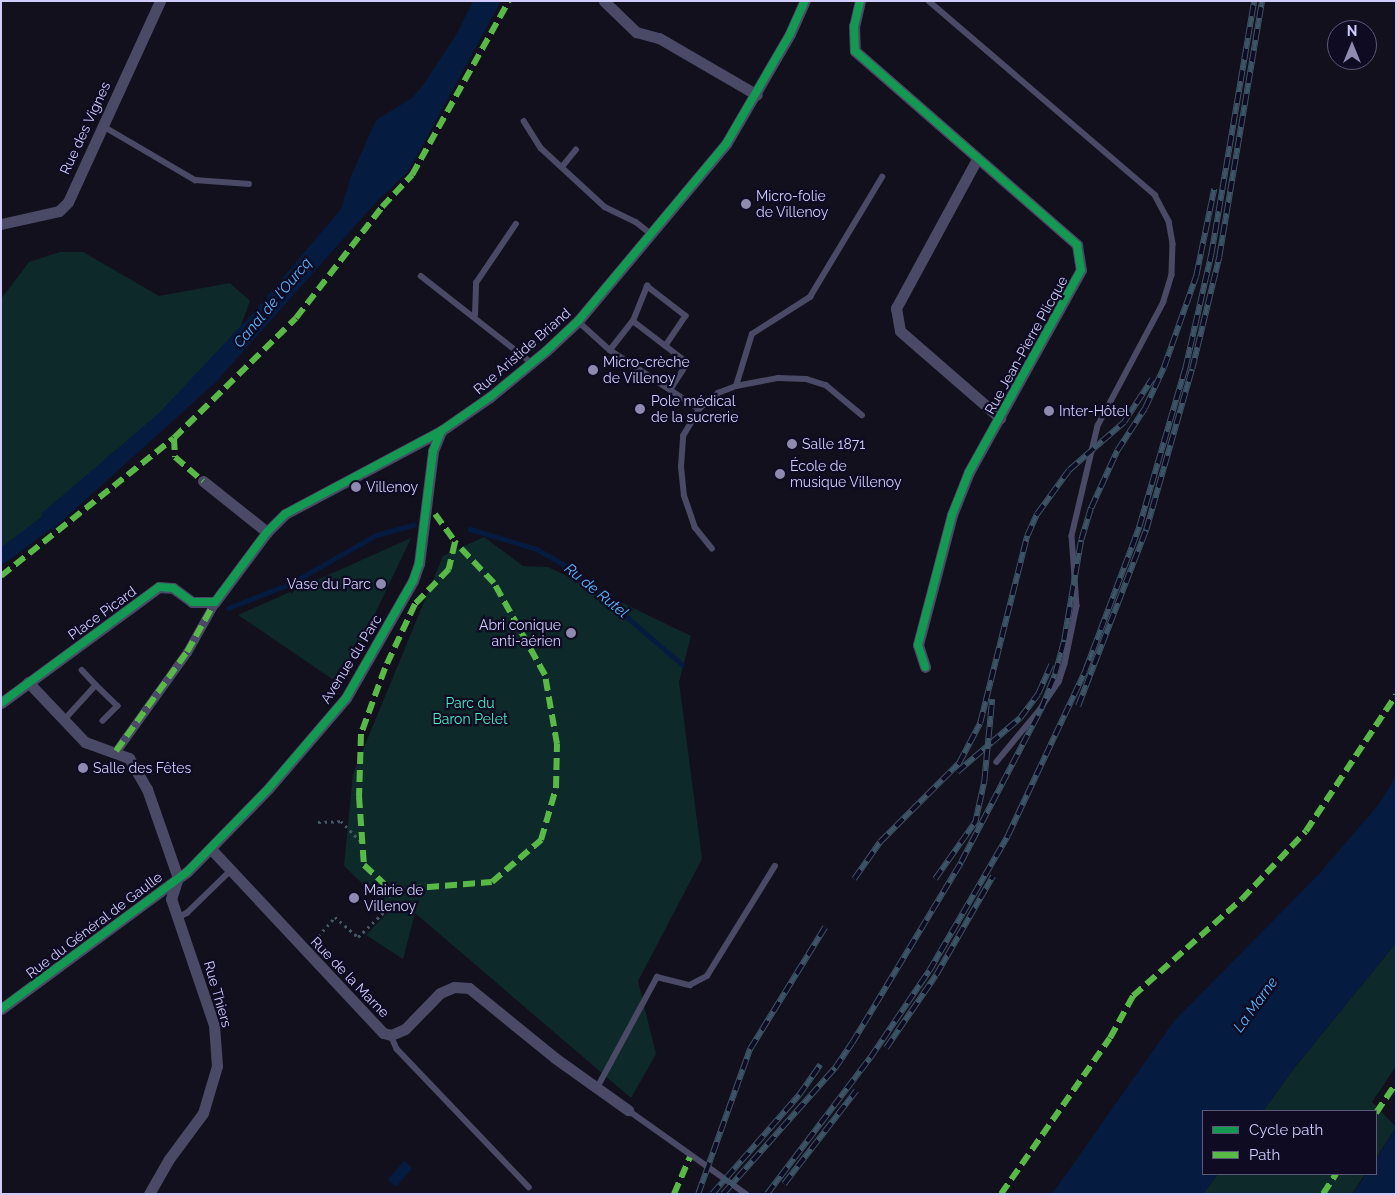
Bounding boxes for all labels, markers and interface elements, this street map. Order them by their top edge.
north arrow [1327,20,1377,70]
text: N [1347,23,1357,39]
street label: Rue des Vignes [56,79,114,177]
place label: Micro-folie de Villenoy [756,188,829,220]
marker: Micro-folie de Villenoy [740,198,752,210]
water label: Canal de l'Ourcq [230,254,316,352]
street label: Rue Jean-Pierre Plicque [981,273,1071,417]
street label: Rue Aristide Briand [470,304,574,398]
place label: Micro-crèche de Villenoy [603,354,690,387]
marker: Micro-crèche de Villenoy [587,364,599,376]
place label: Pole médical de la sucrerie [651,393,738,426]
marker: Pole médical de la sucrerie [633,402,647,416]
place label: Inter-Hôtel [1059,403,1129,419]
marker: Inter-Hôtel [1043,405,1055,417]
place label: Salle 1871 [802,436,865,452]
marker: Salle 1871 [786,438,798,450]
place label: École de musique Villenoy [790,458,902,491]
marker: École de musique Villenoy [774,468,786,480]
place label: Villenoy [366,479,418,495]
marker: Villenoy [350,481,362,493]
water label: Ru de Rutel [561,560,631,622]
place label: Vase du Parc [287,576,371,592]
marker: Vase du Parc [375,578,387,590]
street label: Place Picard [65,583,139,643]
street label: Avenue du Parc [317,611,385,707]
place label: Abri conique anti-aérien [479,617,561,650]
marker: Abri conique anti-aérien [565,627,577,639]
park label: Parc du Baron Pelet [432,695,508,728]
place label: Salle des Fêtes [93,760,191,776]
marker: Salle des Fêtes [77,762,89,774]
street label: Rue du Général de Gaulle [22,868,166,982]
place label: Mairie de Villenoy [364,882,424,914]
marker: Mairie de Villenoy [348,892,360,904]
street label: Rue de la Marne [307,933,393,1021]
street label: Rue Thiers [200,959,236,1029]
water label: La Marne [1230,974,1282,1036]
legend [1202,1110,1377,1175]
text: Cycle path [1249,1121,1323,1139]
text: Path [1249,1146,1280,1164]

